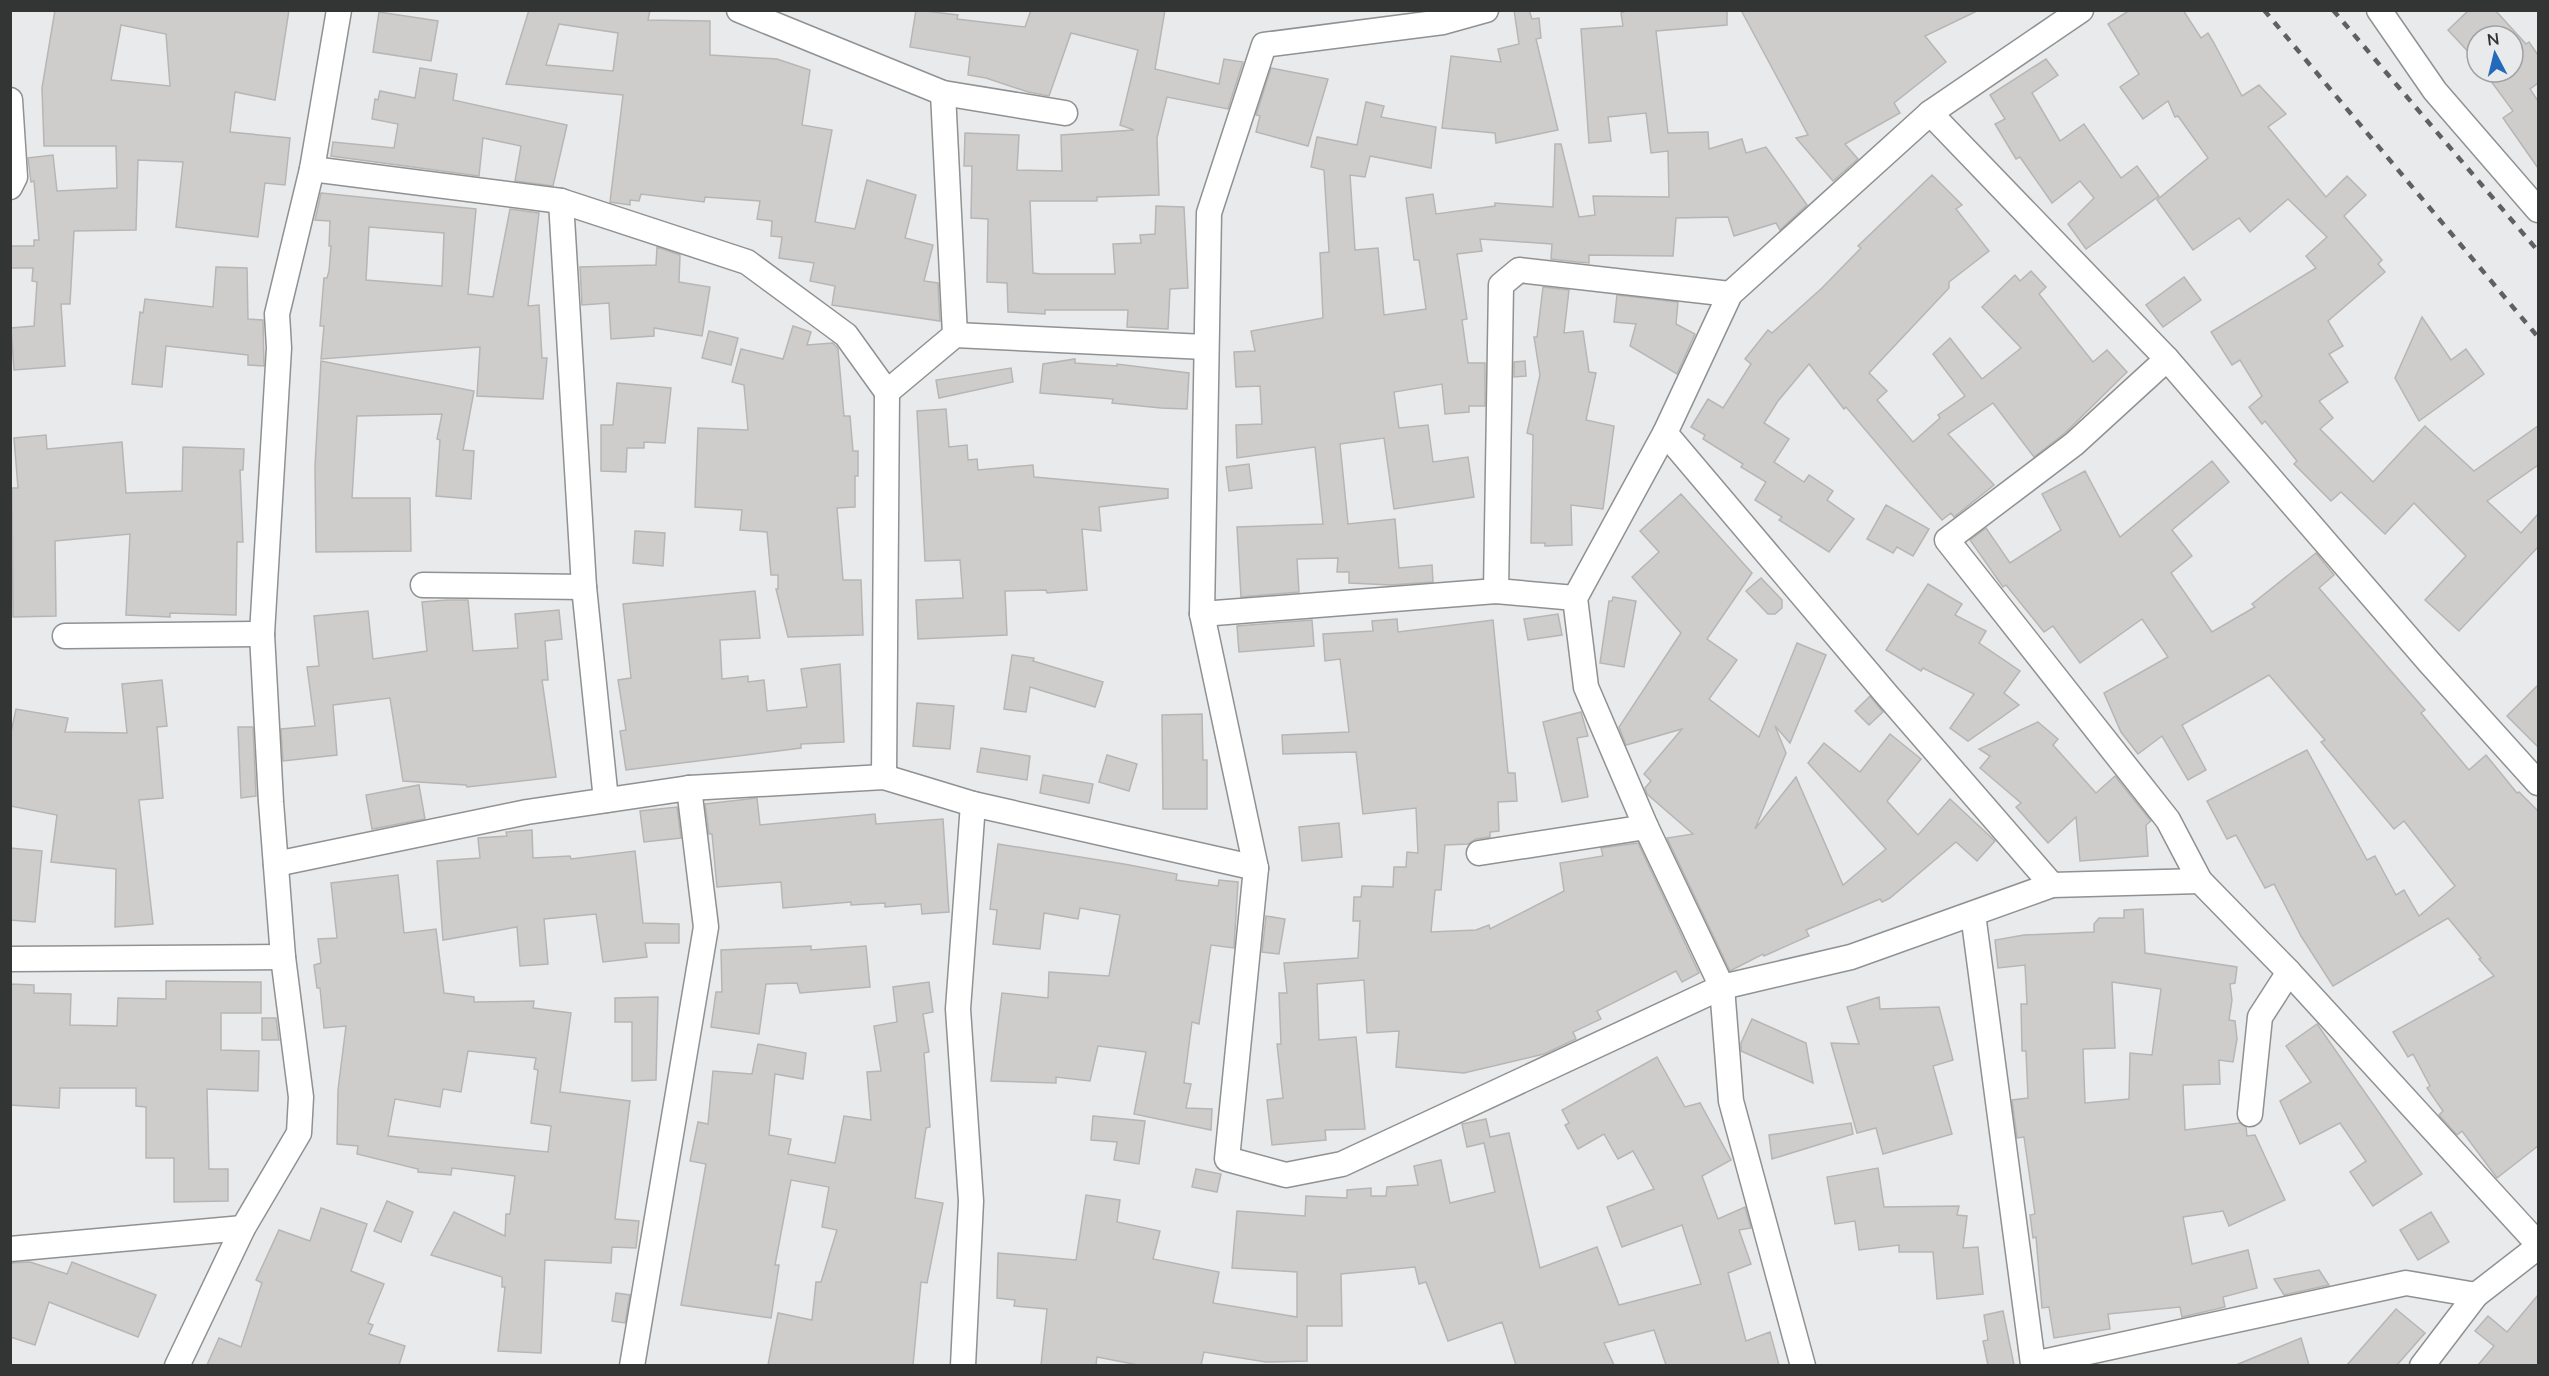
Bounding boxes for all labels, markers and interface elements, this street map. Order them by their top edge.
north arrow [2465,24,2525,84]
text: N [2486,28,2500,49]

